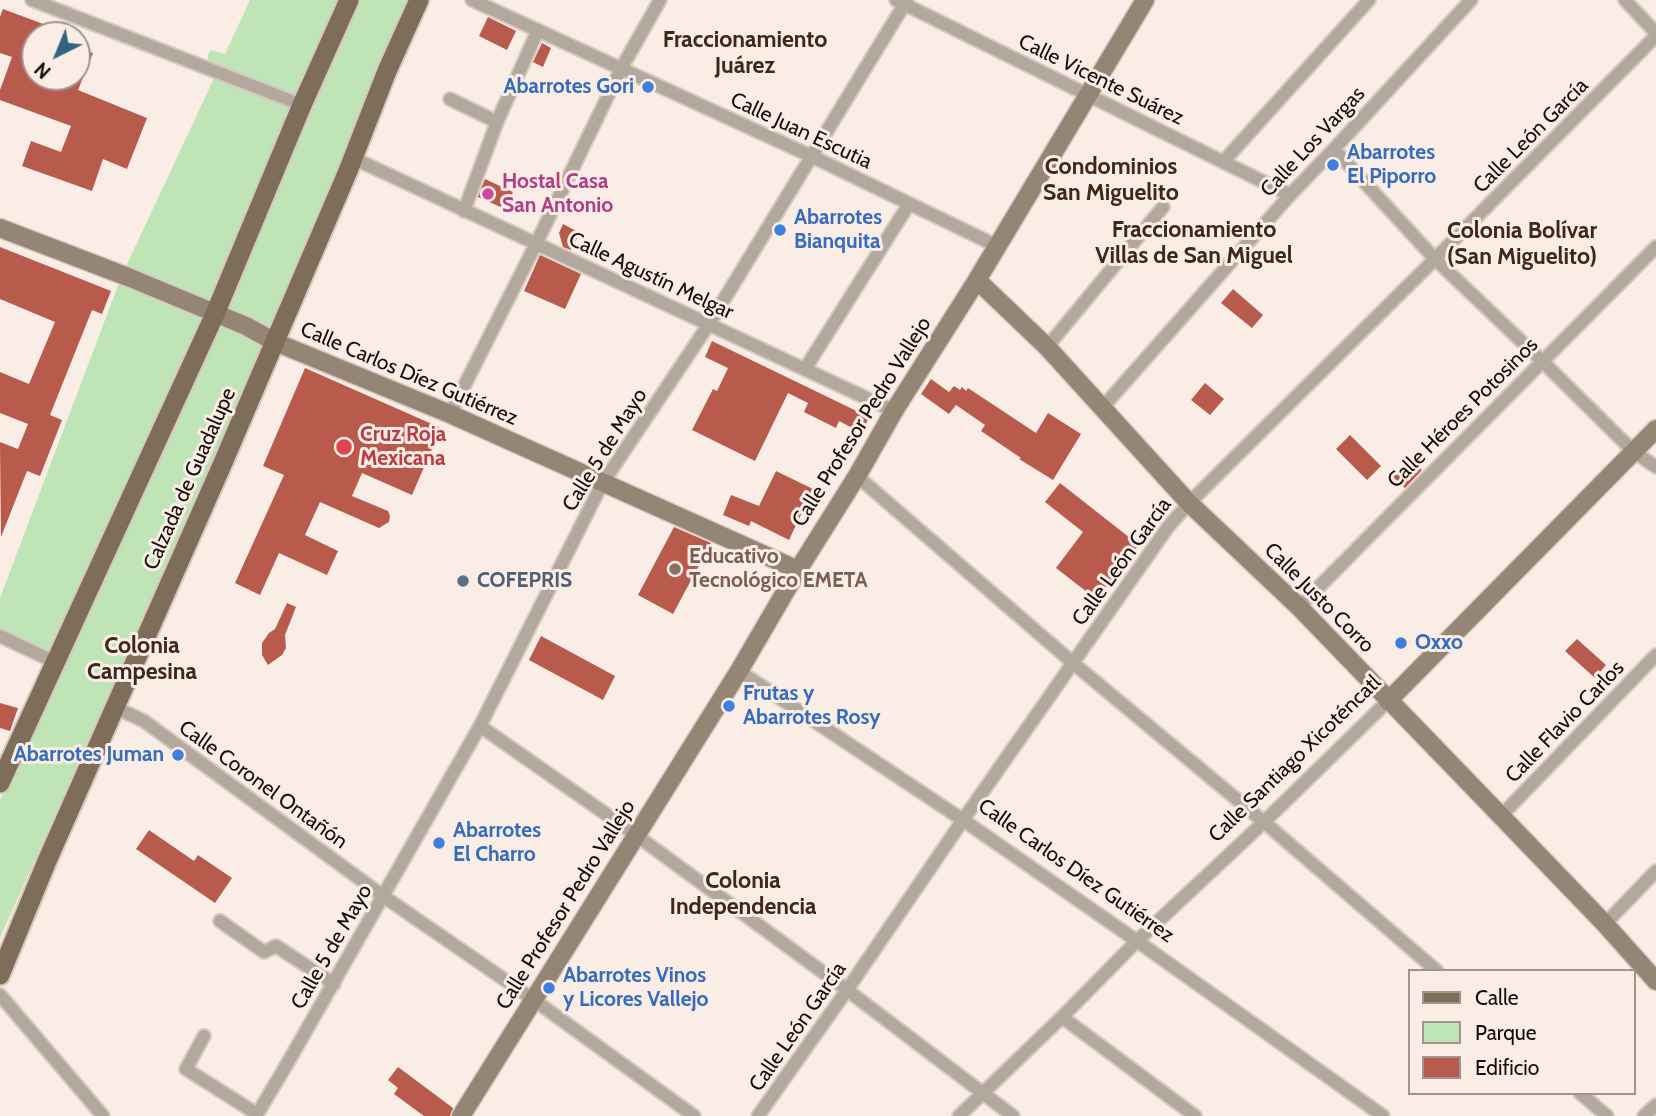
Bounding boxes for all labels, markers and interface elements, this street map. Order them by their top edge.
north arrow [21,21,91,91]
district label: Fraccionamiento Juárez [663,26,827,80]
street label: Calle Vicente Suárez [1014,29,1188,131]
text: N [30,57,55,83]
street label: Calle León García [1468,73,1594,199]
place label: Abarrotes Gori [503,74,634,100]
marker: Abarrotes Gori [640,79,656,95]
street label: Calle Los Vargas [1256,82,1370,202]
street label: Calle Juan Escutia [726,87,876,175]
place label: Abarrotes El Piporro [1347,140,1436,190]
district label: Condominios San Miguelito [1043,153,1179,207]
marker: Abarrotes El Piporro [1325,157,1341,173]
place label: Hostal Casa San Antonio [502,169,613,219]
marker: Hostal Casa San Antonio [480,186,496,202]
place label: Abarrotes Bianquita [794,205,882,255]
district label: Fraccionamiento Villas de San Miguel [1095,216,1293,270]
district label: Colonia Bolívar (San Miguelito) [1447,217,1597,271]
marker: Abarrotes Bianquita [772,222,788,238]
street label: Calle Agustín Melgar [565,227,737,325]
street label: Calle Profesor Pedro Vallejo [787,313,937,531]
street label: Calle Carlos Díez Gutiérrez [297,317,521,431]
street label: Calle Héroes Potosinos [1383,333,1543,493]
street label: Calzada de Guadalupe [138,384,242,574]
street label: Calle 5 de Mayo [557,384,653,516]
place label: Cruz Roja Mexicana [360,422,446,472]
marker: Cruz Roja Mexicana [334,437,354,457]
street label: Calle León García [1067,493,1177,631]
street label: Calle Justo Corro [1259,538,1379,658]
place label: Educativo Tecnológico EMETA [689,544,868,594]
marker: Educativo Tecnológico EMETA [667,561,683,577]
place label: COFEPRIS [477,568,572,594]
marker: COFEPRIS [455,573,471,589]
place label: Oxxo [1415,630,1463,656]
district label: Colonia Campesina [87,632,197,686]
marker: Oxxo [1393,635,1409,651]
street label: Calle Flavio Carlos [1500,656,1630,788]
street label: Calle Santiago Xicoténcatl [1204,670,1386,848]
place label: Frutas y Abarrotes Rosy [743,681,881,731]
marker: Frutas y Abarrotes Rosy [721,698,737,714]
street label: Calle Coronel Ontañón [174,715,352,855]
place label: Abarrotes Juman [14,742,164,768]
marker: Abarrotes Juman [170,747,186,763]
street label: Calle Carlos Díez Gutiérrez [973,794,1179,948]
street label: Calle Profesor Pedro Vallejo [491,796,641,1014]
place label: Abarrotes El Charro [453,818,541,868]
marker: Abarrotes El Charro [431,835,447,851]
district label: Colonia Independencia [670,867,816,921]
street label: Calle 5 de Mayo [286,880,378,1014]
street label: Calle León García [744,958,852,1096]
place label: Abarrotes Vinos y Licores Vallejo [563,963,709,1013]
legend [1408,969,1635,1095]
marker: Abarrotes Vinos y Licores Vallejo [541,980,557,996]
text: Calle [1475,985,1519,1010]
text: Parque [1475,1020,1537,1045]
text: Edificio [1475,1055,1539,1080]

